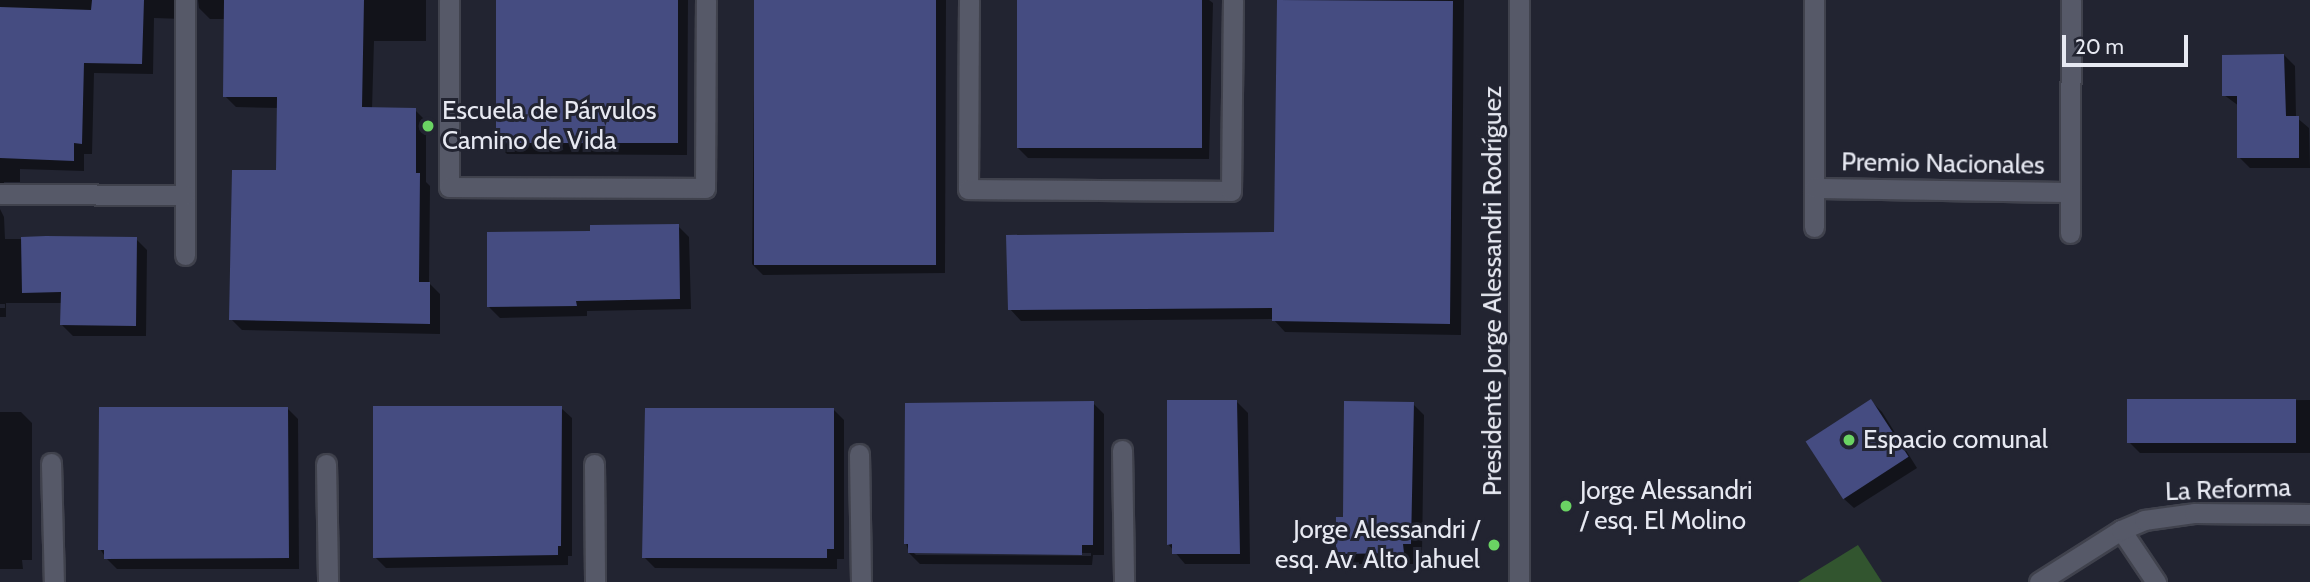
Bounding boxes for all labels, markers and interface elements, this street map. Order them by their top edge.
scale bar [2065,21,2191,65]
text: 20 m [2075,34,2124,59]
street label: Presidente Jorge Alessandri Rodríguez [1477,86,1509,496]
place label: Escuela de Párvulos Camino de Vida [442,95,657,156]
marker: Escuela de Párvulos Camino de Vida [420,118,436,134]
street label: Premio Nacionales [1841,147,2045,181]
place label: Espacio comunal [1863,424,2048,456]
marker: Espacio comunal [1841,432,1857,448]
street label: La Reforma [2164,472,2292,508]
place label: Jorge Alessandri / esq. El Molino [1580,475,1753,536]
marker: Jorge Alessandri / esq. El Molino [1558,498,1574,514]
place label: Jorge Alessandri / esq. Av. Alto Jahuel [1275,514,1480,576]
marker: Jorge Alessandri / esq. Av. Alto Jahuel [1486,537,1502,553]

